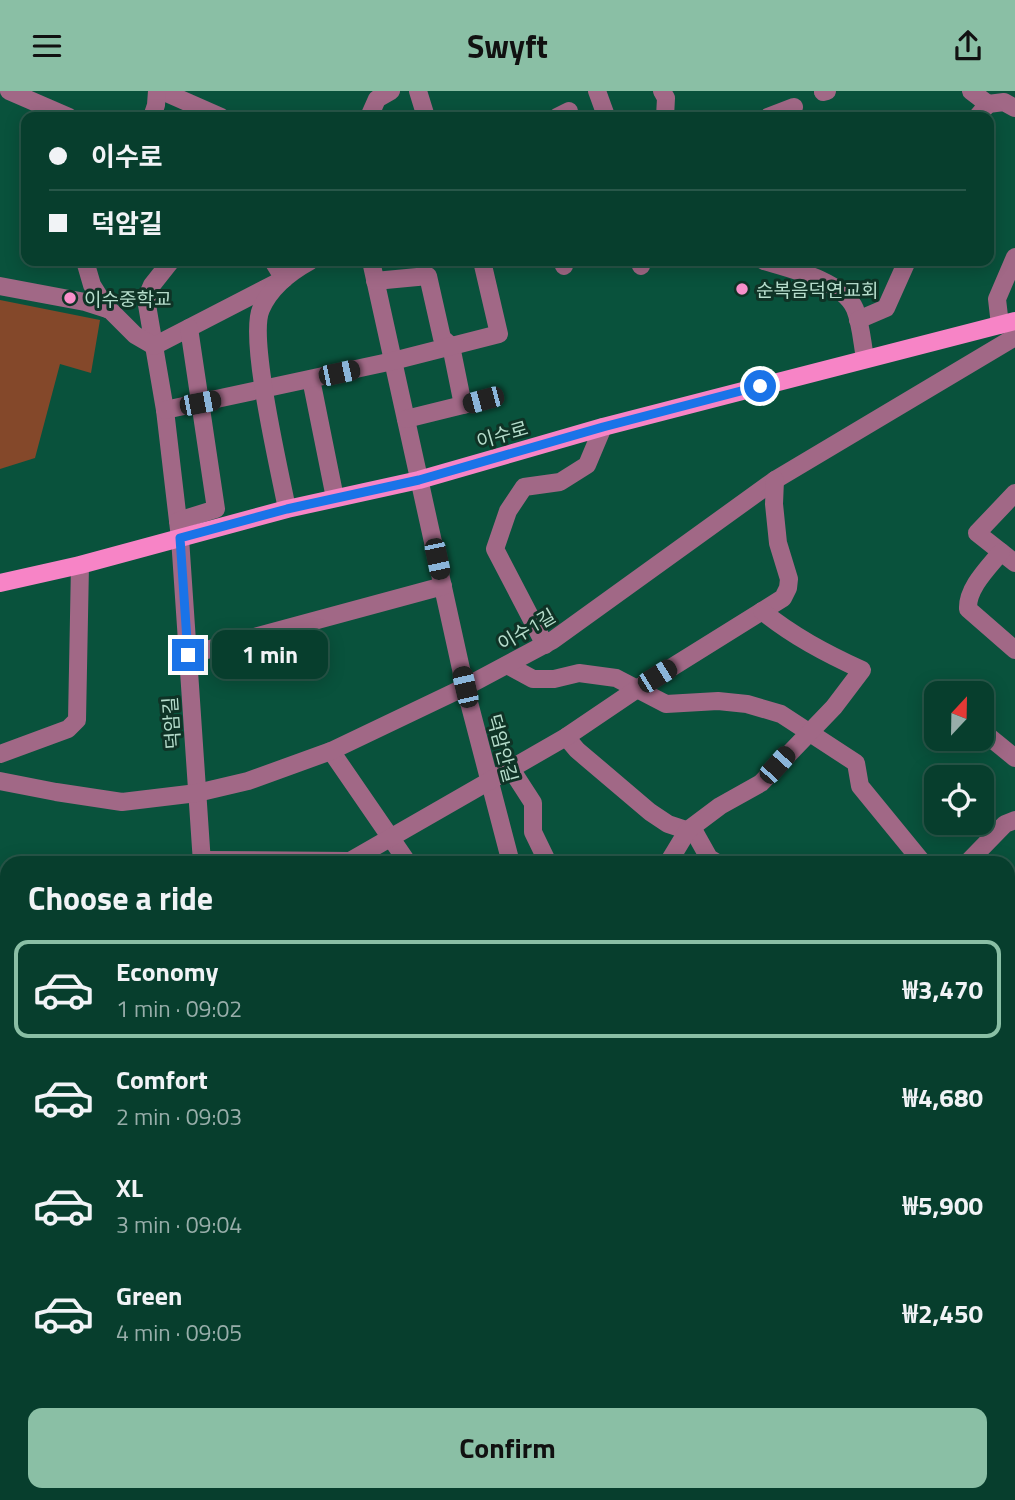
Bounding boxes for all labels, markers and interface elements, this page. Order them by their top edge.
text: Swyft [467,22,548,70]
icon: menu [28,27,66,65]
icon: share [949,27,987,65]
text: 이수로 [91,137,163,176]
text: 덕암길 [91,204,163,243]
place label: 순복음덕연교회 [756,275,878,304]
marker: 순복음덕연교회 [734,281,750,297]
place label: 이수중학교 [84,284,171,313]
marker: 이수중학교 [62,290,78,306]
car [317,358,362,388]
route start [744,370,776,402]
car [460,384,507,416]
car [178,389,223,417]
street label: 이수로 [473,413,531,455]
car [423,536,452,582]
street label: 이수1길 [491,601,561,657]
callout: 1 min [212,631,328,679]
text: 1 min [242,637,298,672]
route end [172,639,204,671]
car [634,656,681,696]
car [451,664,480,710]
north arrow [924,681,994,751]
map controls [924,681,994,835]
street label: 덕암길 [155,696,187,750]
street label: 덕암안길 [480,710,526,786]
car [756,742,799,788]
button: locate [924,765,994,835]
text: Choose a ride [28,874,213,922]
text: Economy [116,952,218,991]
icon: car [32,958,95,1021]
text: ₩3,470 [903,970,983,1009]
text: 1 min · 09:02 [116,991,242,1026]
text: Comfort [116,1060,208,1099]
icon: car [32,1066,95,1129]
text: ₩4,680 [903,1078,983,1117]
text: 2 min · 09:03 [116,1099,242,1134]
text: XL [116,1168,143,1207]
icon: car [32,1174,95,1237]
text: ₩5,900 [903,1186,983,1225]
text: 3 min · 09:04 [116,1207,242,1242]
text: Green [116,1276,182,1315]
icon: car [32,1282,95,1345]
text: ₩2,450 [903,1294,983,1333]
text: 4 min · 09:05 [116,1315,242,1350]
button: Confirm [28,1408,987,1488]

